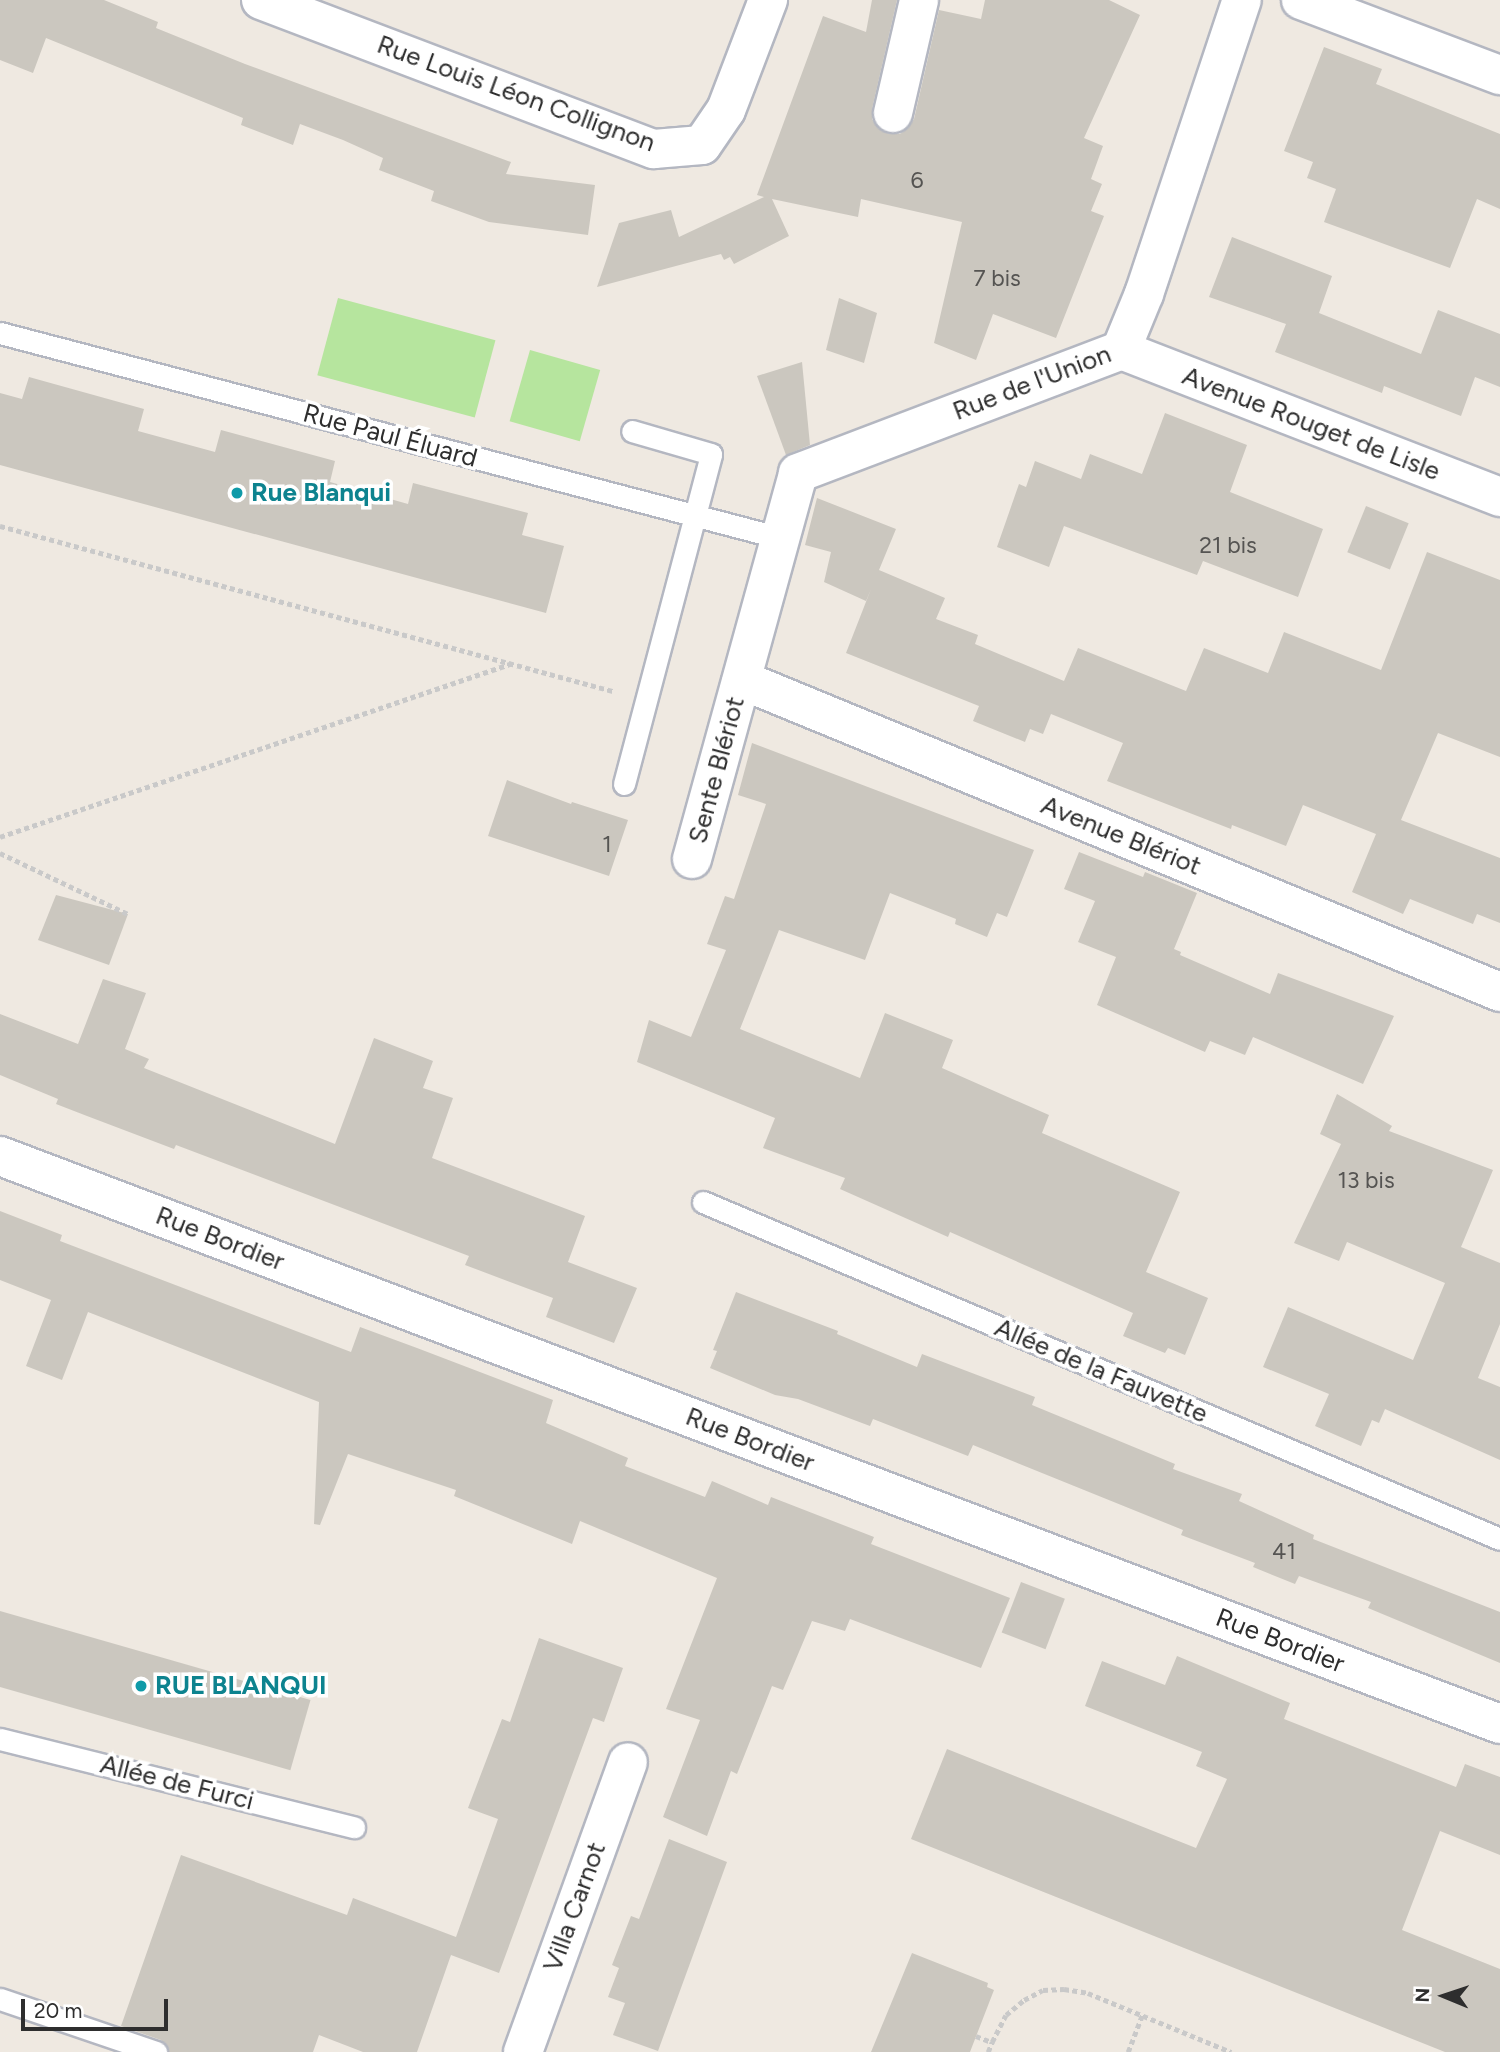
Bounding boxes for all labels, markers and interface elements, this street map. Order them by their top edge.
street label: Rue Louis Léon Collignon [373,29,659,159]
house number: 6 [910,166,924,194]
house number: 7 bis [973,264,1021,292]
street label: Rue de l'Union [949,339,1115,427]
street label: Avenue Rouget de Lisle [1178,360,1444,488]
street label: Rue Paul Éluard [300,398,480,474]
place label: Rue Blanqui [251,477,391,509]
marker: Rue Blanqui [229,485,245,501]
house number: 21 bis [1199,531,1257,559]
street label: Sente Blériot [682,693,752,847]
street label: Avenue Blériot [1036,790,1206,882]
house number: 1 [602,830,612,858]
house number: 13 bis [1337,1166,1395,1194]
street label: Rue Bordier [151,1200,289,1278]
street label: Allée de la Fauvette [990,1312,1212,1430]
street label: Rue Bordier [681,1401,819,1479]
house number: 41 [1272,1537,1296,1565]
street label: Rue Bordier [1211,1602,1349,1680]
place label: RUE BLANQUI [155,1670,326,1702]
marker: RUE BLANQUI [133,1678,149,1694]
street label: Allée de Furci [97,1749,257,1817]
street label: Villa Carnot [537,1838,613,1976]
north arrow [1409,1961,1479,2031]
scale bar [24,1986,172,2030]
text: N [1411,1988,1434,2003]
text: 20 m [34,1998,82,2023]

